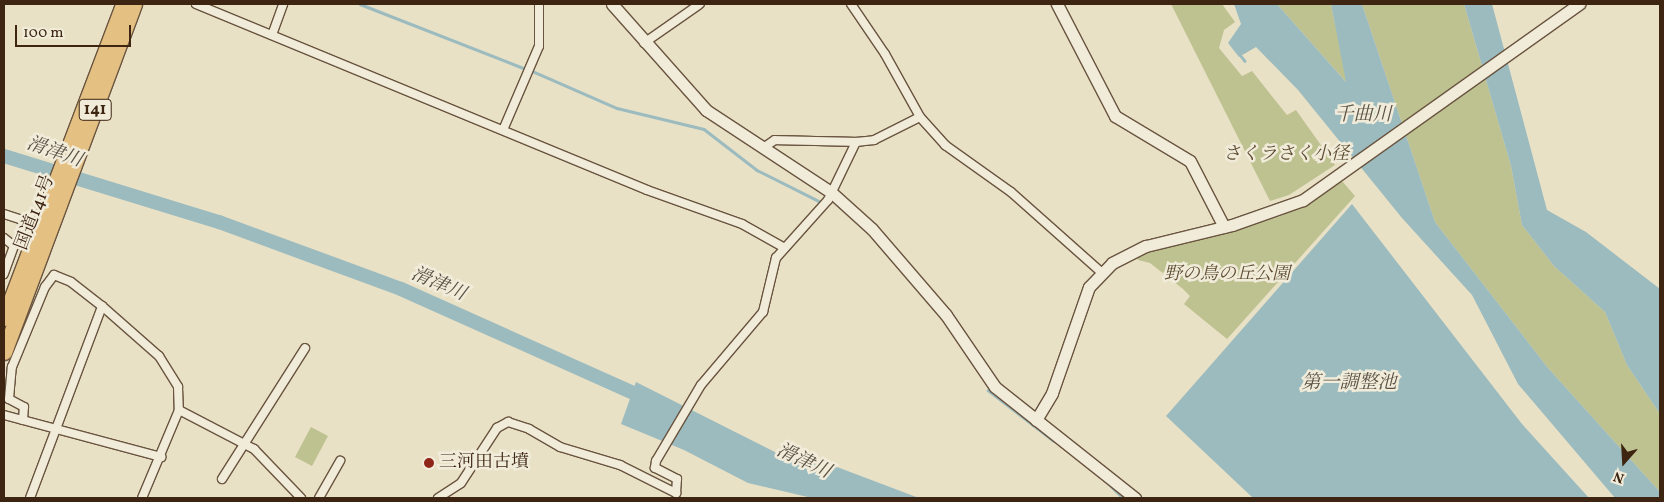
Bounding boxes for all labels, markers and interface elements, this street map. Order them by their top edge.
scale bar [18,15,134,47]
text: 100 m [23,23,63,44]
road number: 141 [78,96,112,124]
water label: 千曲川 [1335,105,1391,127]
water label: 滑津川 [23,133,85,173]
park label: さくラさく小径 [1223,144,1349,166]
street label: 国道141号 [12,172,60,254]
water label: 滑津川 [407,263,469,307]
park label: 野の鳥の丘公園 [1164,264,1290,286]
water label: 第一調整池 [1302,373,1396,395]
north arrow [1599,437,1649,487]
water label: 滑津川 [772,440,834,484]
place label: 三河田古墳 [439,452,529,474]
marker: 三河田古墳 [423,457,435,469]
text: N [1611,466,1627,487]

